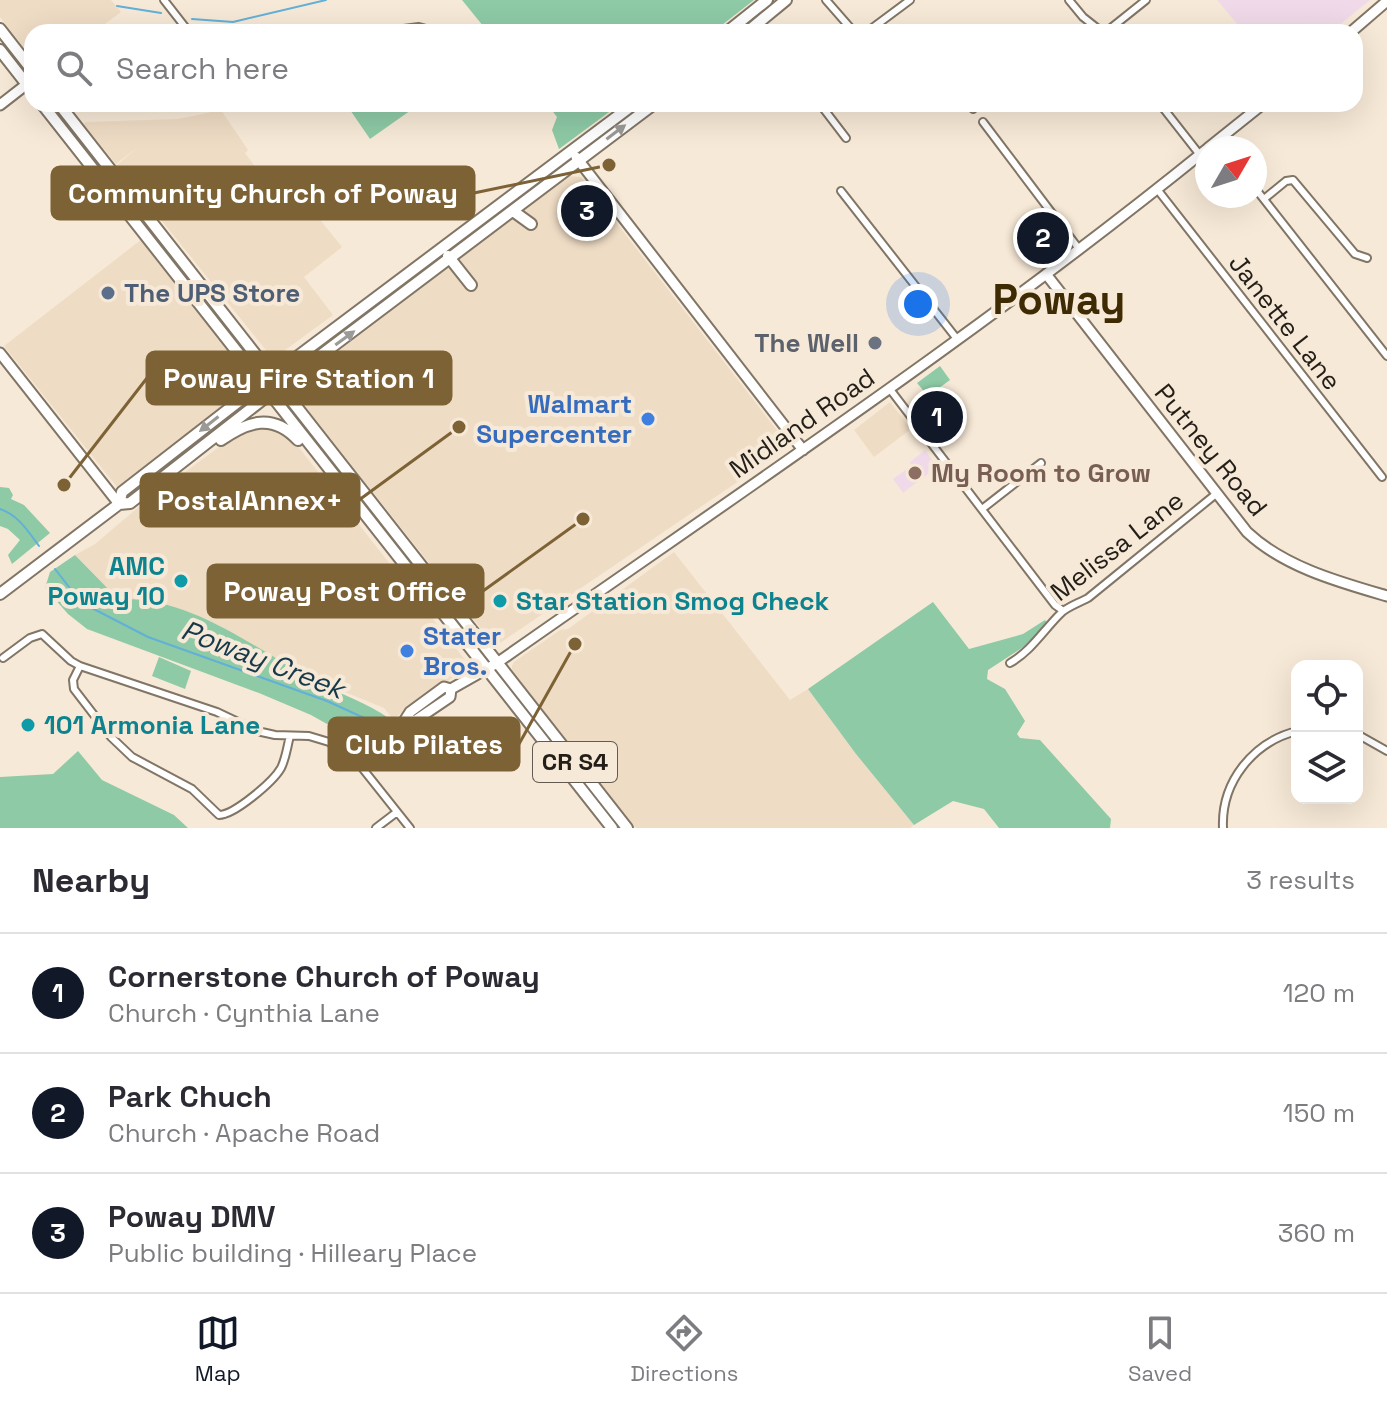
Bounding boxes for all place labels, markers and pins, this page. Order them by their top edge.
callout: Community Church of Poway [52,167,474,219]
pin: 3 [561,181,613,241]
pin: 2 [1017,208,1069,268]
place label: The UPS Store [124,276,300,310]
marker: The UPS Store [99,284,117,302]
place label: The Well [754,326,859,360]
marker: The Well [866,334,884,352]
callout: Poway Fire Station 1 [147,352,451,404]
place label: Walmart Supercenter [476,387,632,451]
pin: 1 [911,387,963,447]
marker: Walmart Supercenter [639,410,657,428]
place label: My Room to Grow [931,456,1151,490]
marker: My Room to Grow [906,464,924,482]
callout: PostalAnnex+ [141,474,359,526]
place label: AMC Poway 10 [47,549,165,613]
callout: Poway Post Office [208,565,483,617]
marker: AMC Poway 10 [172,572,190,590]
place label: Star Station Smog Check [516,584,830,618]
marker: Star Station Smog Check [491,592,509,610]
place label: Stater Bros. [423,619,501,683]
marker: Stater Bros. [398,642,416,660]
place label: 101 Armonia Lane [44,708,260,742]
marker: 101 Armonia Lane [19,716,37,734]
callout: Club Pilates [329,718,519,770]

